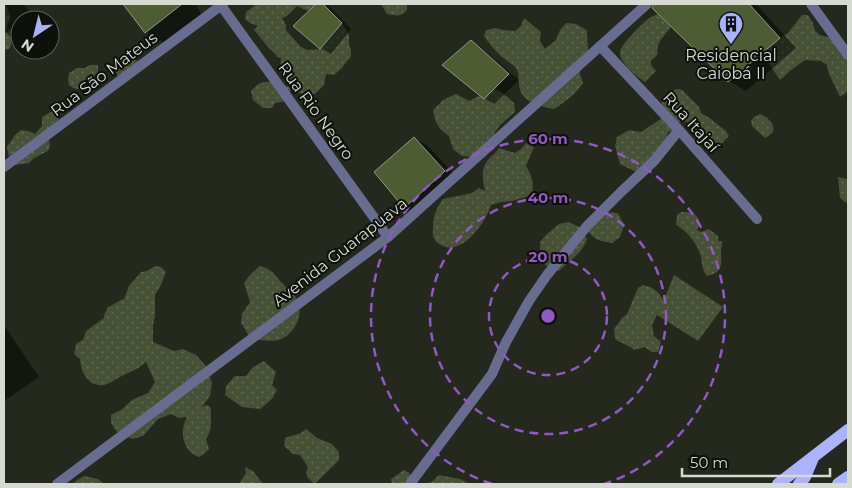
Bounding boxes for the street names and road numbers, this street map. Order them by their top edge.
street label: Rua São Mateus [47,28,161,120]
street label: Rua Rio Negro [274,59,358,163]
street label: Rua Itajaí [659,88,723,157]
street label: Avenida Guarapuava [269,194,411,310]

